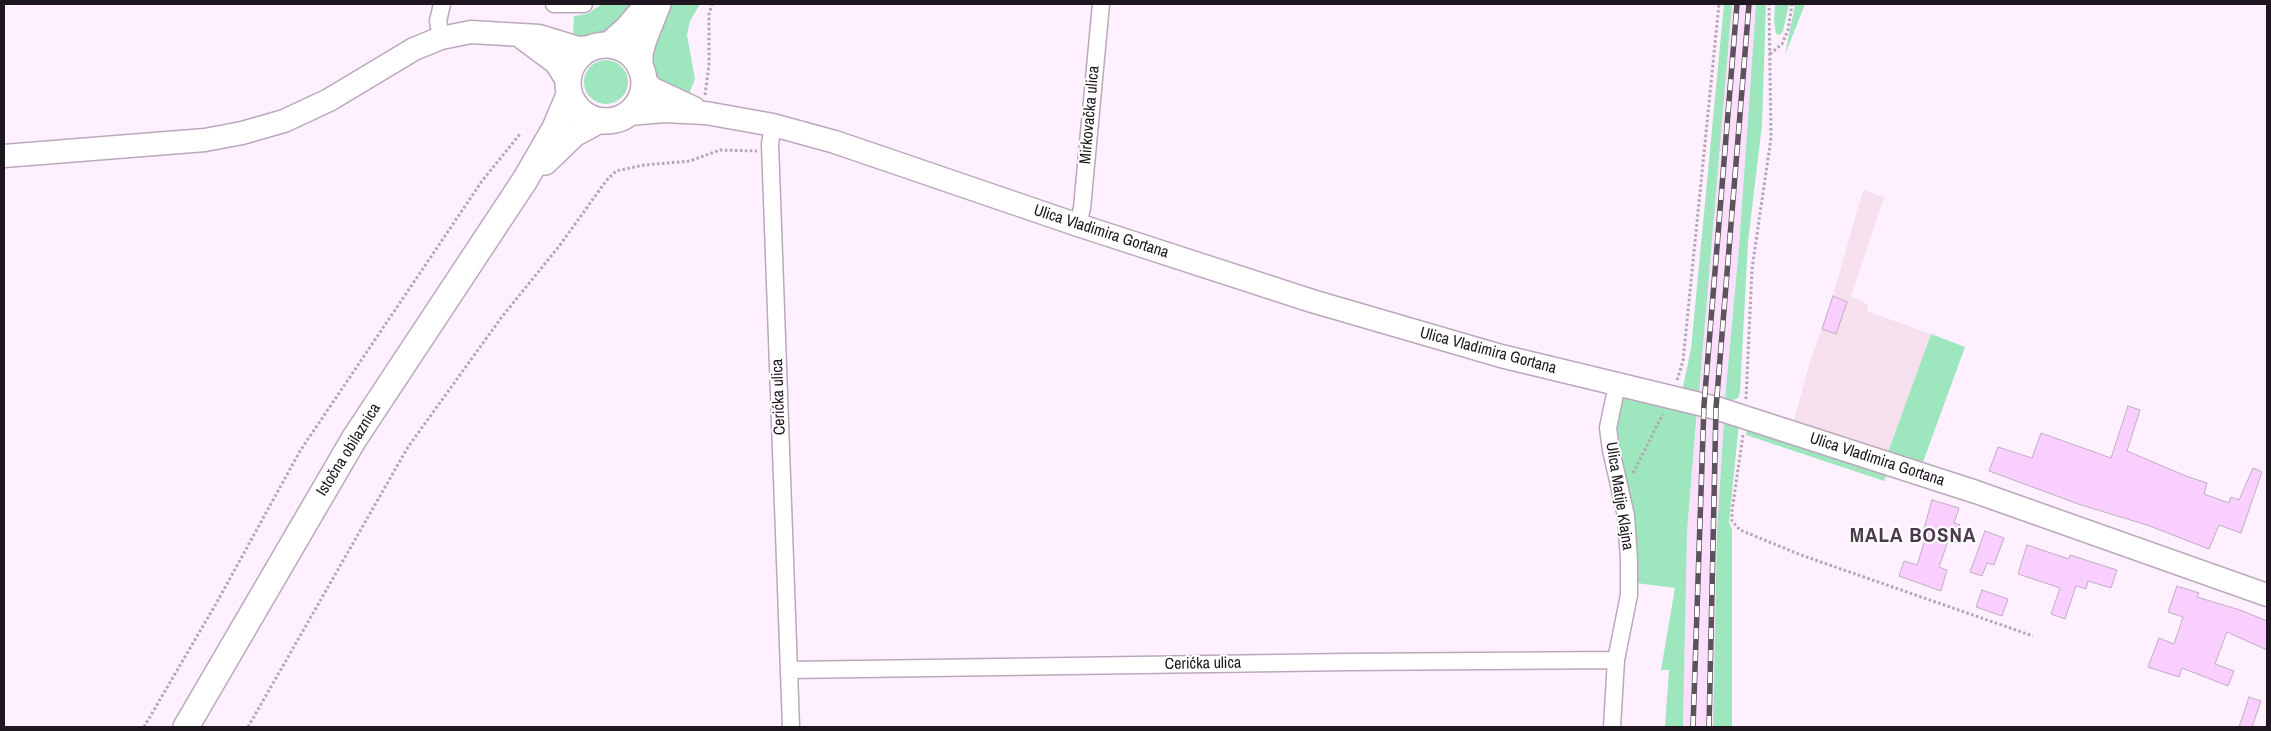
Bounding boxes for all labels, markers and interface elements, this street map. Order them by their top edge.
street label: Mirkovačka ulica [1076,65,1104,165]
street label: Ulica Vladimira Gortana [1031,201,1171,263]
street label: Ulica Vladimira Gortana [1418,324,1558,378]
street label: Cerićka ulica [768,358,790,436]
street label: Istočna obilaznica [313,400,385,500]
street label: Ulica Vladimira Gortana [1807,429,1947,491]
street label: Ulica Matije Klajna [1601,440,1637,552]
district label: MALA BOSNA [1848,523,1978,549]
street label: Cerićka ulica [1165,654,1241,674]

